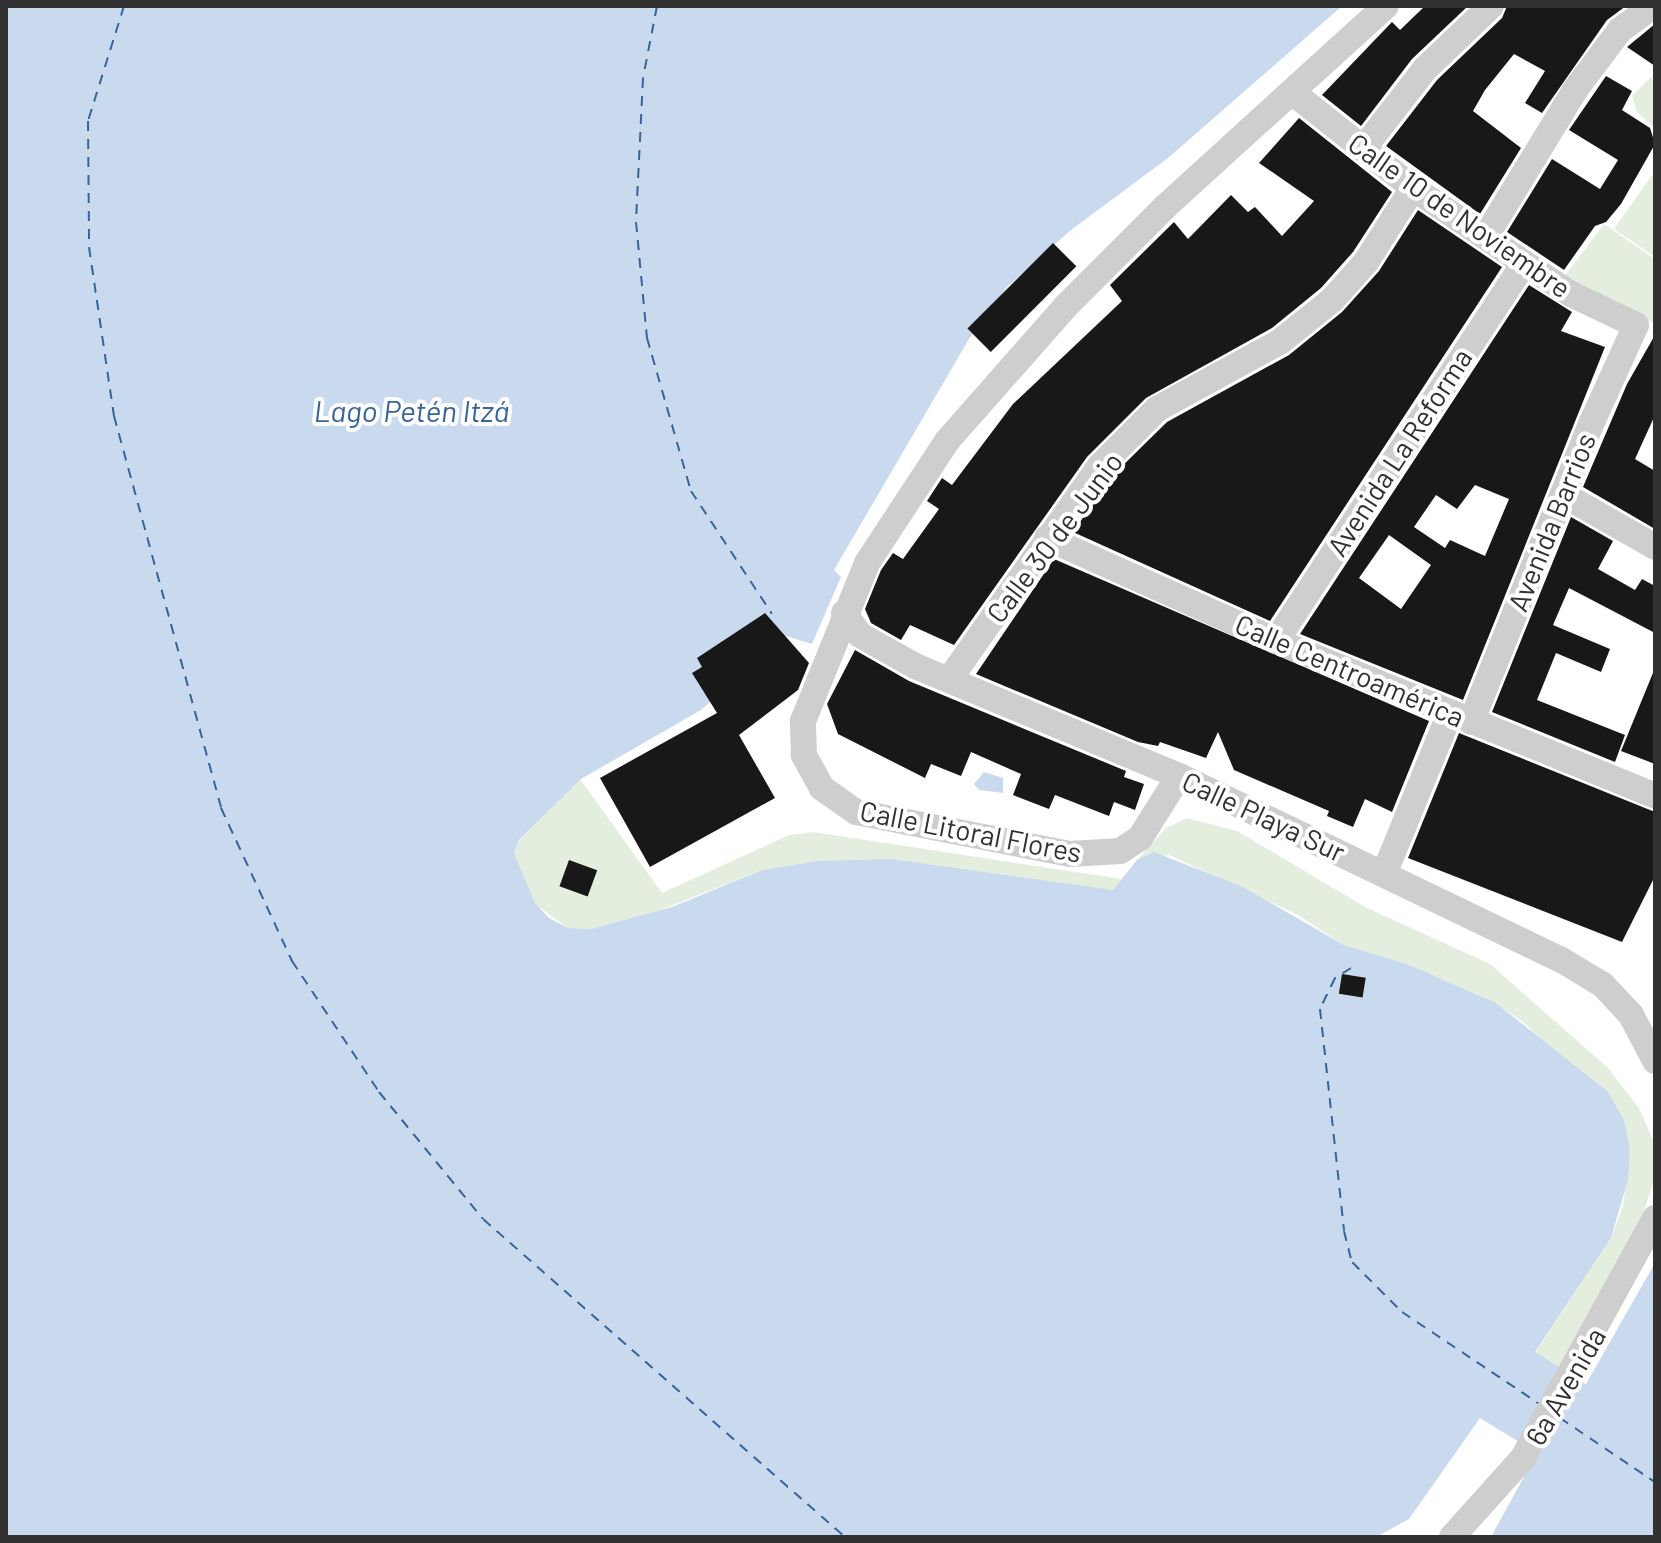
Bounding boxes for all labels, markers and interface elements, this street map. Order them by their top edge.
street label: Calle 10 de Noviembre [1342,126,1578,304]
street label: Avenida La Reforma [1319,342,1479,562]
water label: Lago Petén Itzá [314,392,508,428]
street label: Avenida Barrios [1500,428,1602,616]
street label: Calle 30 de Junio [979,445,1129,629]
street label: Calle Centroamérica [1230,607,1470,733]
street label: Calle Playa Sur [1177,764,1351,868]
street label: Calle Litoral Flores [857,793,1085,869]
street label: 6a Avenida [1518,1321,1612,1451]

